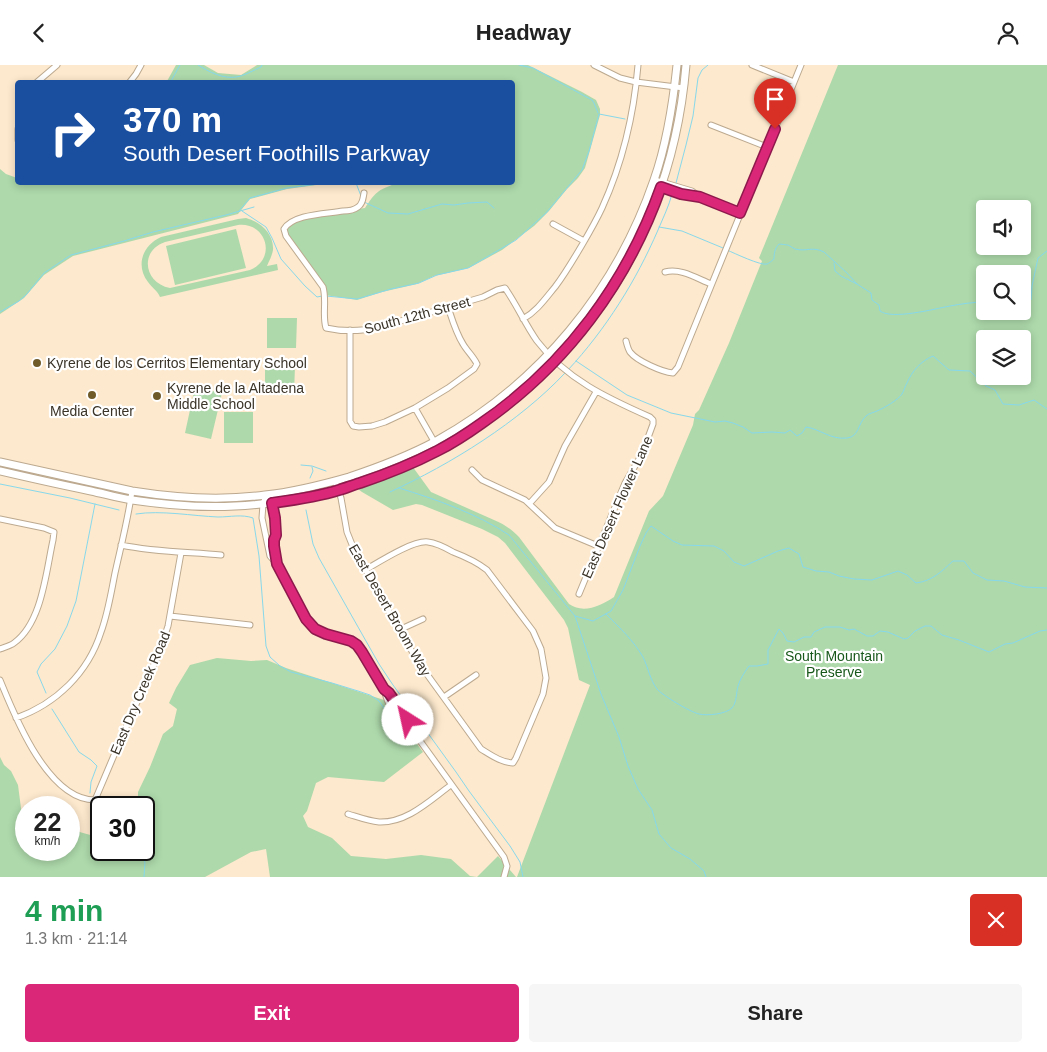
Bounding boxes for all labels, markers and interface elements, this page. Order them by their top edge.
icon: back [25,19,53,47]
icon: person [994,19,1022,47]
text: Headway [476,20,571,45]
pin [754,78,796,129]
icon: arrive [761,85,789,113]
icon: right [40,100,105,165]
text: 370 m [123,100,222,139]
text: South Desert Foothills Parkway [123,141,430,166]
map controls [976,200,1031,385]
button: sound [976,200,1031,255]
button: search [976,265,1031,320]
street label: South 12th Street [362,293,472,337]
button: layers [976,330,1031,385]
place label: Kyrene de los Cerritos Elementary School [47,355,307,371]
marker: Kyrene de los Cerritos Elementary School [31,357,43,369]
place label: Kyrene de la Altadena Middle School [167,380,304,412]
marker: Media Center [86,389,98,401]
marker: Kyrene de la Altadena Middle School [151,390,163,402]
place label: Media Center [50,403,134,419]
street label: East Desert Flower Lane [578,433,656,581]
street label: East Desert Broom Way [346,541,434,679]
street label: East Dry Creek Road [107,629,173,757]
park label: South Mountain Preserve [785,648,883,680]
position arrow [381,693,433,745]
speed limit sign: 30 [90,796,155,861]
text: 22 [34,808,61,836]
text: km/h [34,834,61,848]
text: 4 min [25,894,103,927]
button: close [970,894,1022,946]
text: 1.3 km · 21:14 [25,930,127,947]
button: Exit [25,984,519,1042]
button: Share [529,984,1022,1042]

